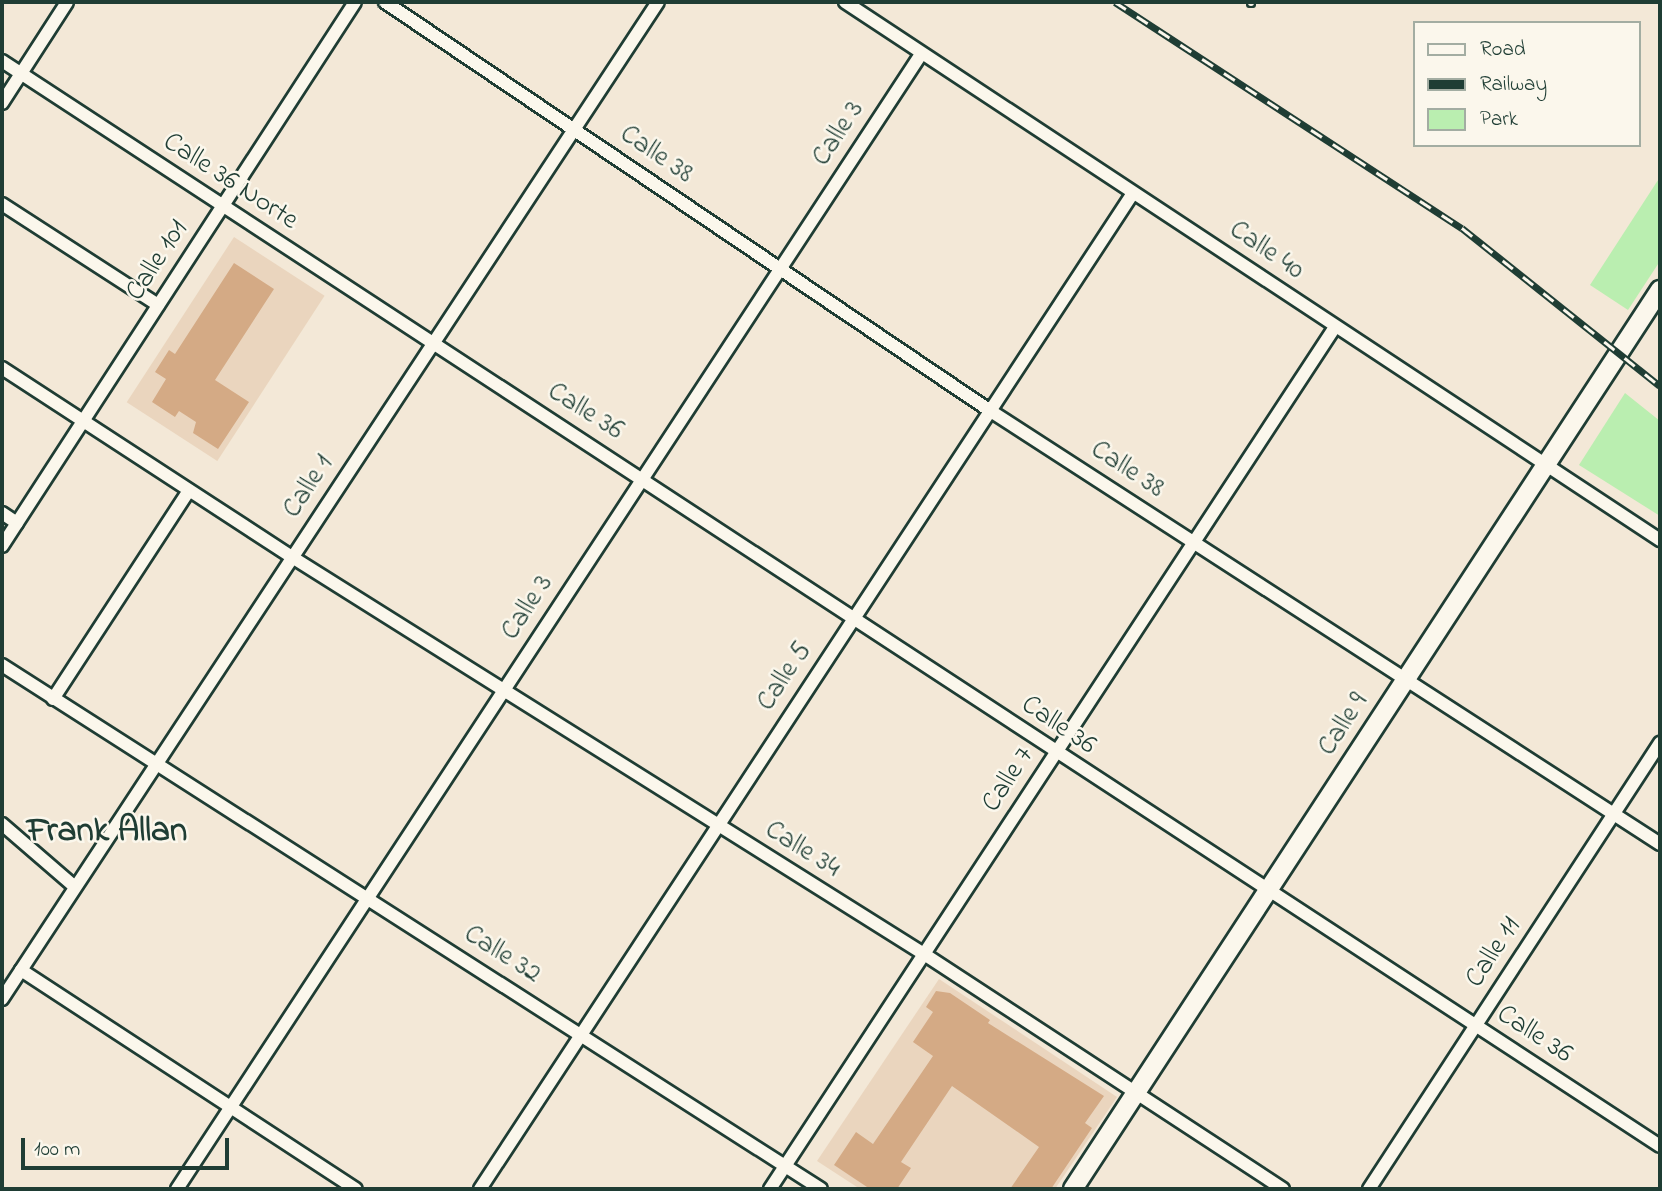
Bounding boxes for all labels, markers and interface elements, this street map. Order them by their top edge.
legend [1414,21,1641,147]
text: Road [1480,35,1526,65]
text: Railway [1480,70,1547,100]
street label: Calle 3 [806,95,872,173]
text: Park [1480,105,1518,135]
street label: Calle 38 [613,118,699,192]
street label: Calle 36 Norte [156,126,304,238]
street label: Calle 101 [120,214,196,308]
street label: Calle 40 [1222,214,1310,288]
street label: Calle 36 [541,376,629,448]
street label: Calle 38 [1084,434,1170,506]
street label: Calle 1 [276,449,342,525]
street label: Calle 3 [495,569,561,647]
street label: Calle 5 [750,636,820,718]
street label: Calle 9 [1311,687,1377,763]
street label: Calle 36 [1014,689,1102,763]
street label: Calle 7 [976,741,1042,819]
district label: Frank Allan [27,811,187,853]
street label: Calle 34 [758,814,846,886]
street label: Calle 11 [1459,911,1529,995]
street label: Calle 32 [457,918,547,992]
street label: Calle 36 [1490,998,1578,1072]
scale bar [24,1124,233,1168]
text: 100 m [34,1135,80,1165]

